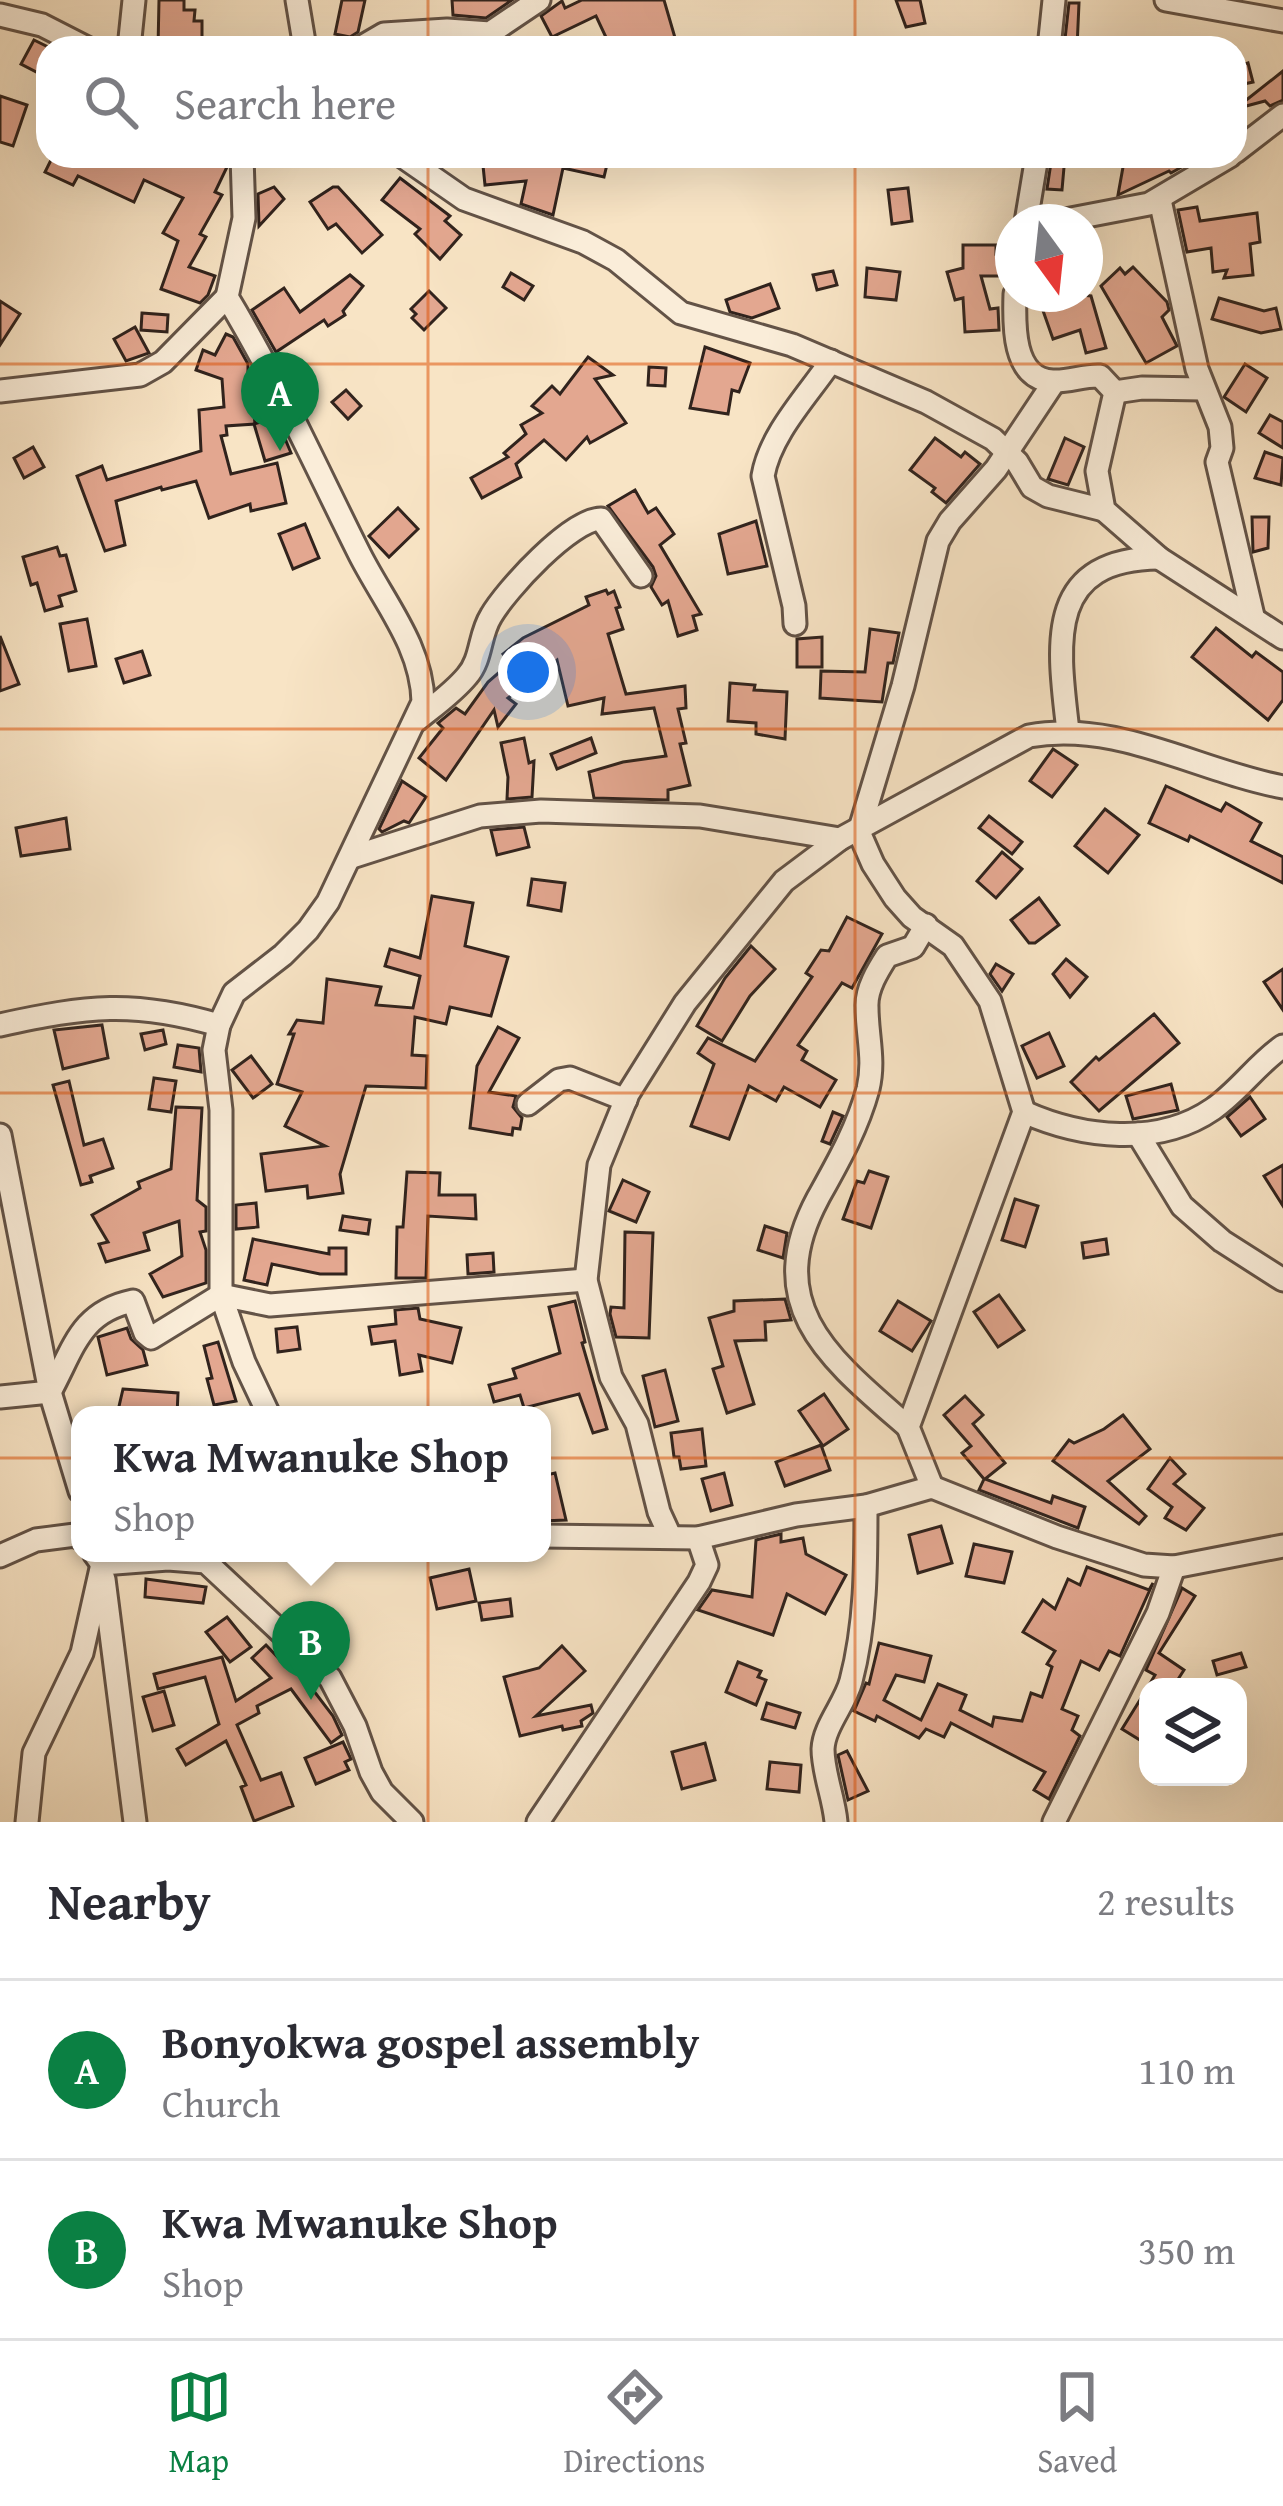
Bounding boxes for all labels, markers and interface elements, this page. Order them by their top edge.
search box [36,36,1247,168]
icon: search [78,69,144,135]
text: Search here [174,70,396,135]
north arrow [995,204,1103,312]
pin: A [241,352,319,451]
your location [498,642,558,702]
popup [71,1406,551,1562]
text: Kwa Mwanuke Shop [113,1423,509,1488]
text: Shop [113,1488,195,1545]
pin: B [272,1601,350,1700]
map controls [1139,1678,1247,1786]
button: layers [1139,1678,1247,1786]
text: Nearby [48,1863,211,1938]
text: 2 results [1097,1872,1235,1929]
text: Bonyokwa gospel assembly [162,2009,699,2074]
text: A [75,2041,99,2098]
text: 110 m [1138,2041,1235,2098]
text: Church [162,2074,280,2131]
text: Kwa Mwanuke Shop [162,2189,558,2254]
text: B [75,2221,99,2278]
text: 350 m [1138,2221,1235,2278]
text: Shop [162,2254,244,2311]
tab: Map [166,2364,232,2484]
tab: Directions [564,2364,705,2484]
tab: Saved [1037,2364,1117,2484]

